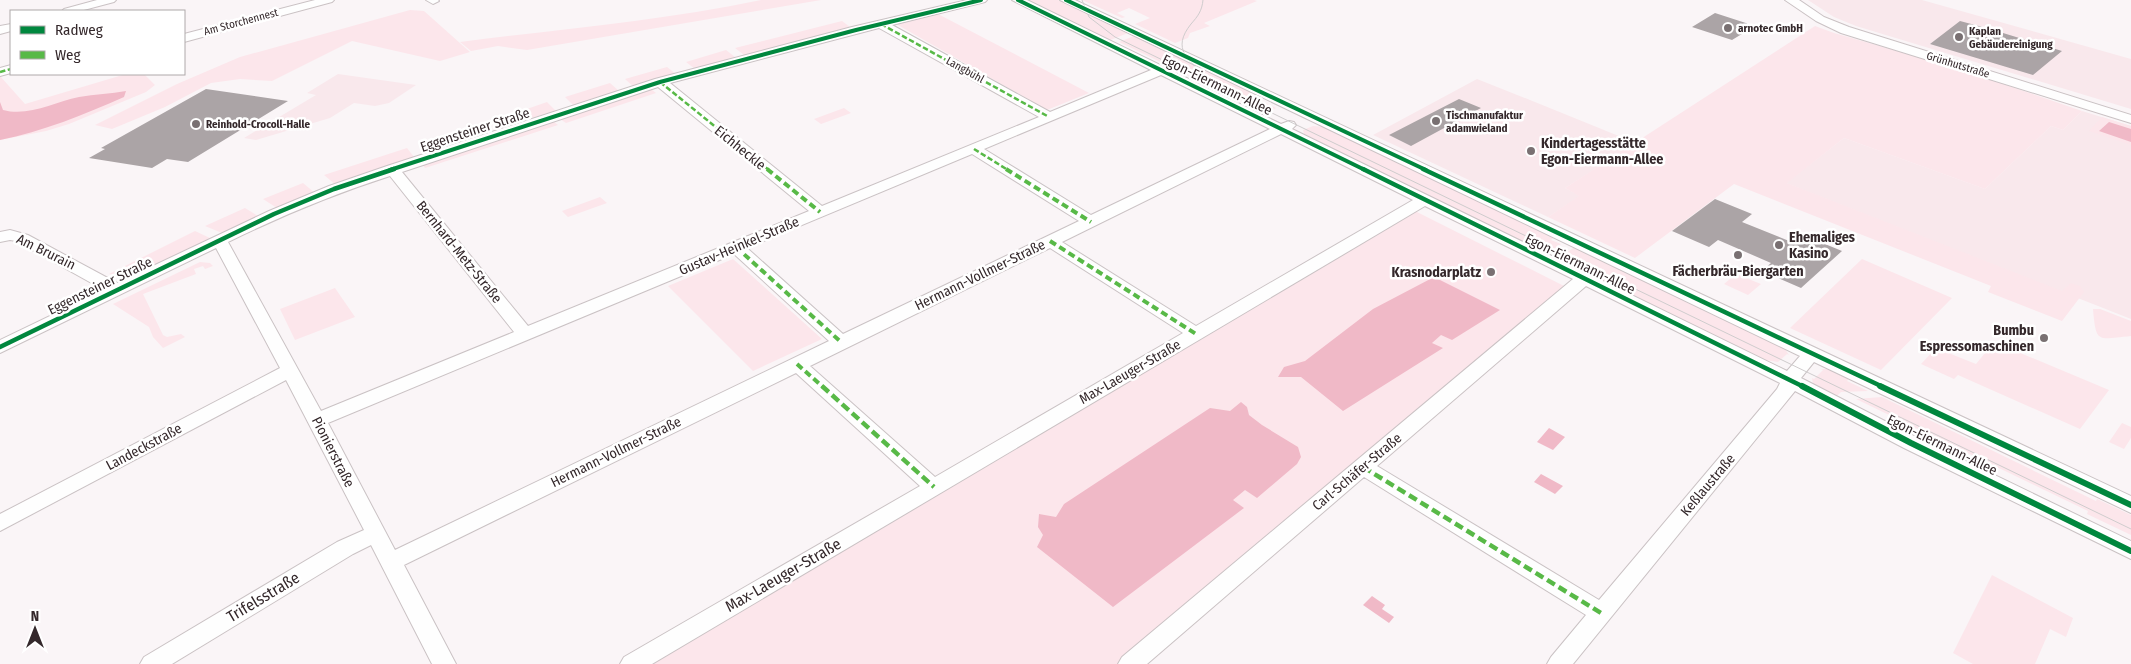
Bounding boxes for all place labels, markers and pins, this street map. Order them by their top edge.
marker: arnotec GmbH [1722,22,1734,34]
place label: arnotec GmbH [1738,22,1803,35]
place label: Kaplan Gebäudereinigung [1969,25,2053,51]
marker: Kaplan Gebäudereinigung [1953,31,1965,43]
place label: Tischmanufaktur adamwieland [1446,109,1524,135]
marker: Tischmanufaktur adamwieland [1430,115,1442,127]
marker: Reinhold-Crocoll-Halle [190,118,202,130]
place label: Reinhold-Crocoll-Halle [206,118,311,131]
place label: Kindertagesstätte Egon-Eiermann-Allee [1541,135,1663,168]
marker: Kindertagesstätte Egon-Eiermann-Allee [1525,145,1537,157]
place label: Ehemaliges Kasino [1789,229,1855,262]
marker: Ehemaliges Kasino [1773,239,1785,251]
marker: Fächerbräu-Biergarten [1732,249,1744,261]
place label: Fächerbräu-Biergarten [1672,263,1804,280]
place label: Krasnodarplatz [1392,264,1481,281]
marker: Krasnodarplatz [1485,266,1497,278]
place label: Bumbu Espressomaschinen [1920,322,2034,355]
marker: Bumbu Espressomaschinen [2038,332,2050,344]

